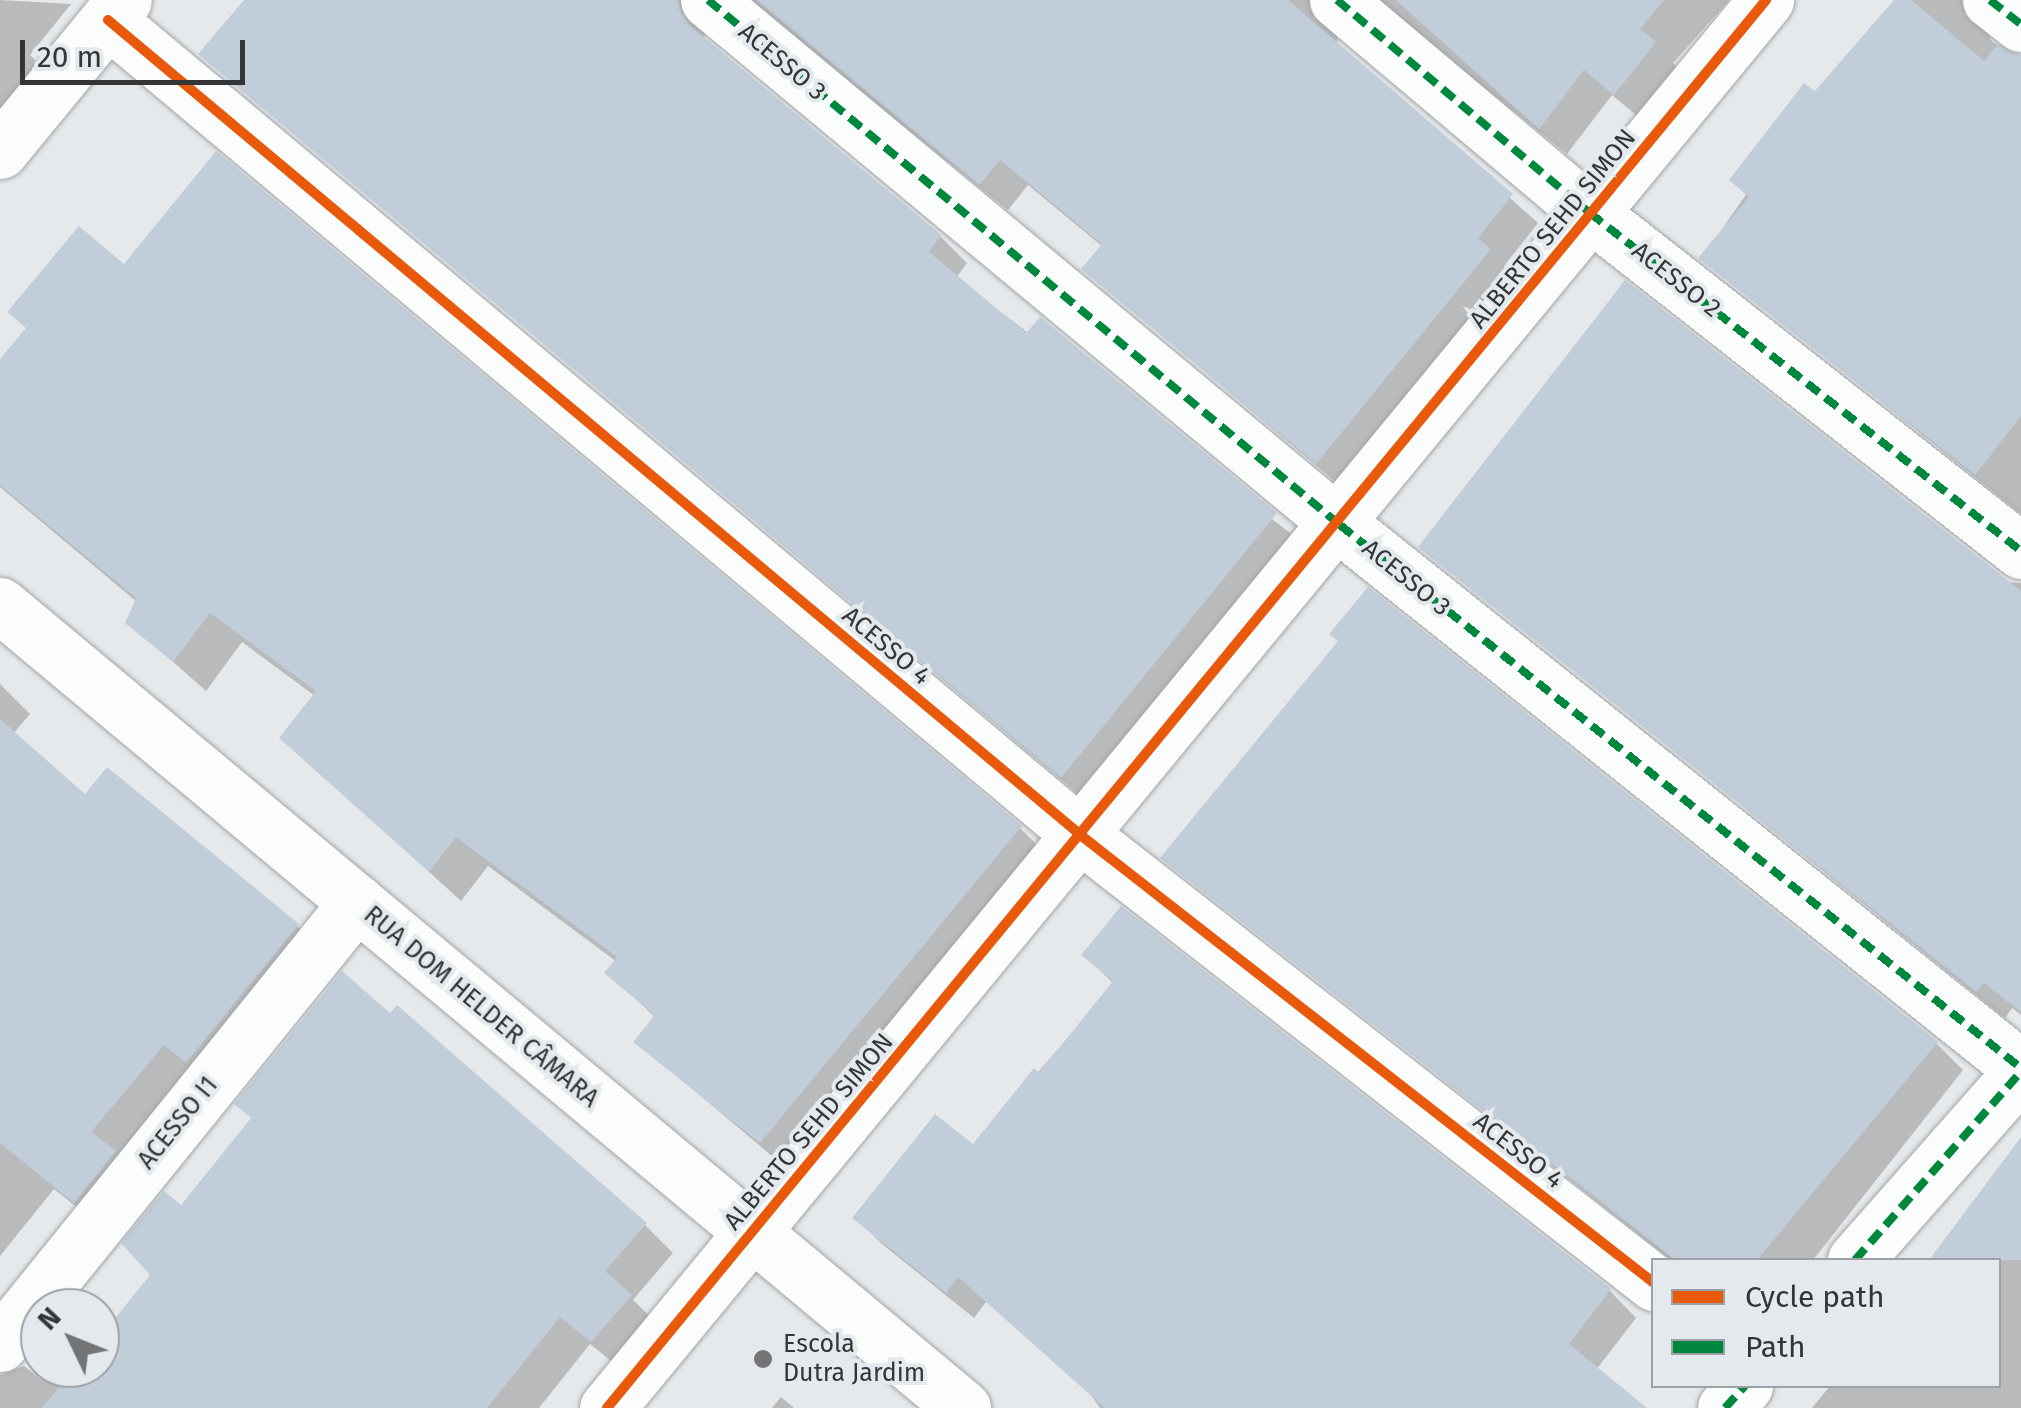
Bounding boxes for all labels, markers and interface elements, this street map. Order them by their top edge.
street label: ACESSO 3 [732,17,832,107]
scale bar [25,20,250,82]
text: 20 m [37,39,102,75]
street label: ALBERTO SEHD SIMON [1464,123,1642,335]
street label: ACESSO 2 [1626,236,1726,324]
street label: ACESSO 3 [1356,533,1456,623]
street label: ACESSO 4 [836,601,936,691]
street label: RUA DOM HELDER CÂMARA [358,900,604,1114]
street label: ALBERTO SEHD SIMON [718,1028,900,1236]
street label: ACESSO I1 [132,1071,224,1175]
street label: ACESSO 4 [1467,1107,1569,1195]
legend [1651,1258,2001,1388]
text: Cycle path [1745,1279,1884,1315]
north arrow [20,1288,120,1388]
text: N [31,1301,68,1337]
text: Path [1745,1329,1806,1365]
place label: Escola Dutra Jardim [783,1330,925,1389]
marker: Escola Dutra Jardim [752,1348,774,1370]

